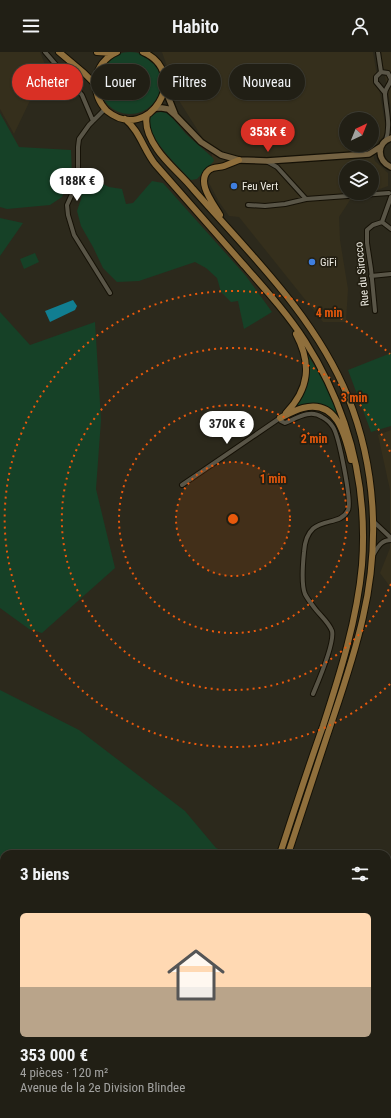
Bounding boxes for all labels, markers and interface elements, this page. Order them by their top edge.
icon: menu [20,15,42,37]
icon: person [349,15,371,37]
text: Habito [172,16,219,37]
chip: Acheter [12,64,83,100]
chip: Louer [91,64,150,100]
chip: Filtres [158,64,221,100]
chip: Nouveau [229,64,305,100]
north arrow [339,112,379,152]
map controls [339,112,379,200]
pin: 353K € [235,119,301,153]
text: 353K € [250,124,286,139]
button: layers [339,160,379,200]
pin: 188K € [44,168,110,202]
text: 188K € [59,173,95,188]
place label: Feu Vert [242,180,278,193]
marker: Feu Vert [229,181,239,191]
street label: Rue du Sirocco [352,241,372,307]
place label: GiFi [320,256,337,269]
marker: GiFi [307,257,317,267]
text: 4 min [316,306,342,320]
text: 3 min [341,391,367,405]
pin: 370K € [194,411,260,445]
text: 370K € [209,416,245,431]
text: 2 min [301,432,327,446]
text: 1 min [260,472,286,486]
centre of rings [226,512,240,526]
icon: filters [349,863,371,885]
text: 3 biens [20,864,69,884]
icon: home [160,939,232,1011]
text: 353 000 € [20,1045,88,1065]
text: 4 pièces · 120 m² [20,1065,108,1080]
text: Avenue de la 2e Division Blindee [20,1080,185,1095]

